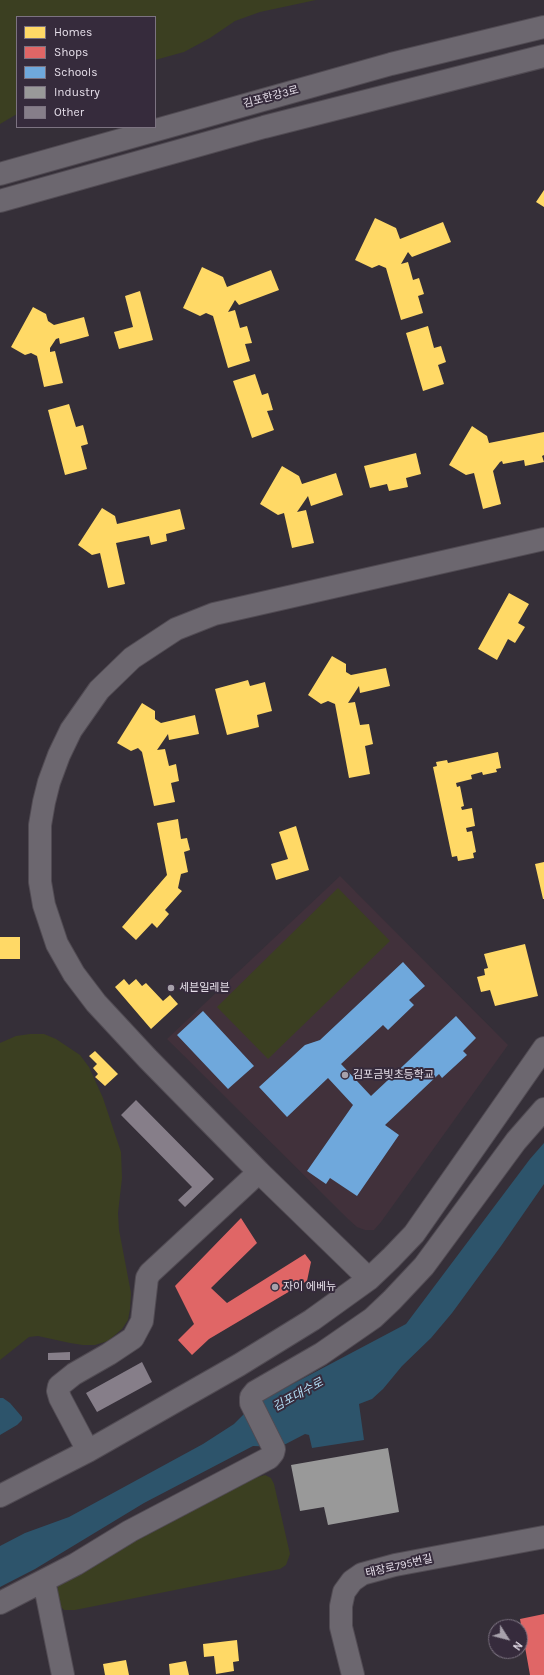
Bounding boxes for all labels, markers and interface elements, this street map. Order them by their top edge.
legend [16,16,156,128]
text: Homes [54,25,92,39]
text: Shops [54,45,88,59]
text: Schools [54,65,97,79]
street label: 김포한강3로 [242,83,300,111]
text: Industry [54,85,100,99]
text: Other [54,105,84,119]
place label: 세븐일레븐 [179,981,230,995]
marker: 세븐일레븐 [166,983,176,993]
place label: 김포금빛초등학교 [353,1068,434,1082]
marker: 김포금빛초등학교 [340,1070,350,1080]
place label: 자이 에베뉴 [283,1280,336,1294]
marker: 자이 에베뉴 [270,1282,280,1292]
water label: 김포대수로 [270,1375,326,1415]
street label: 태장로795번길 [364,1552,434,1580]
north arrow [488,1619,528,1659]
text: N [510,1639,525,1653]

